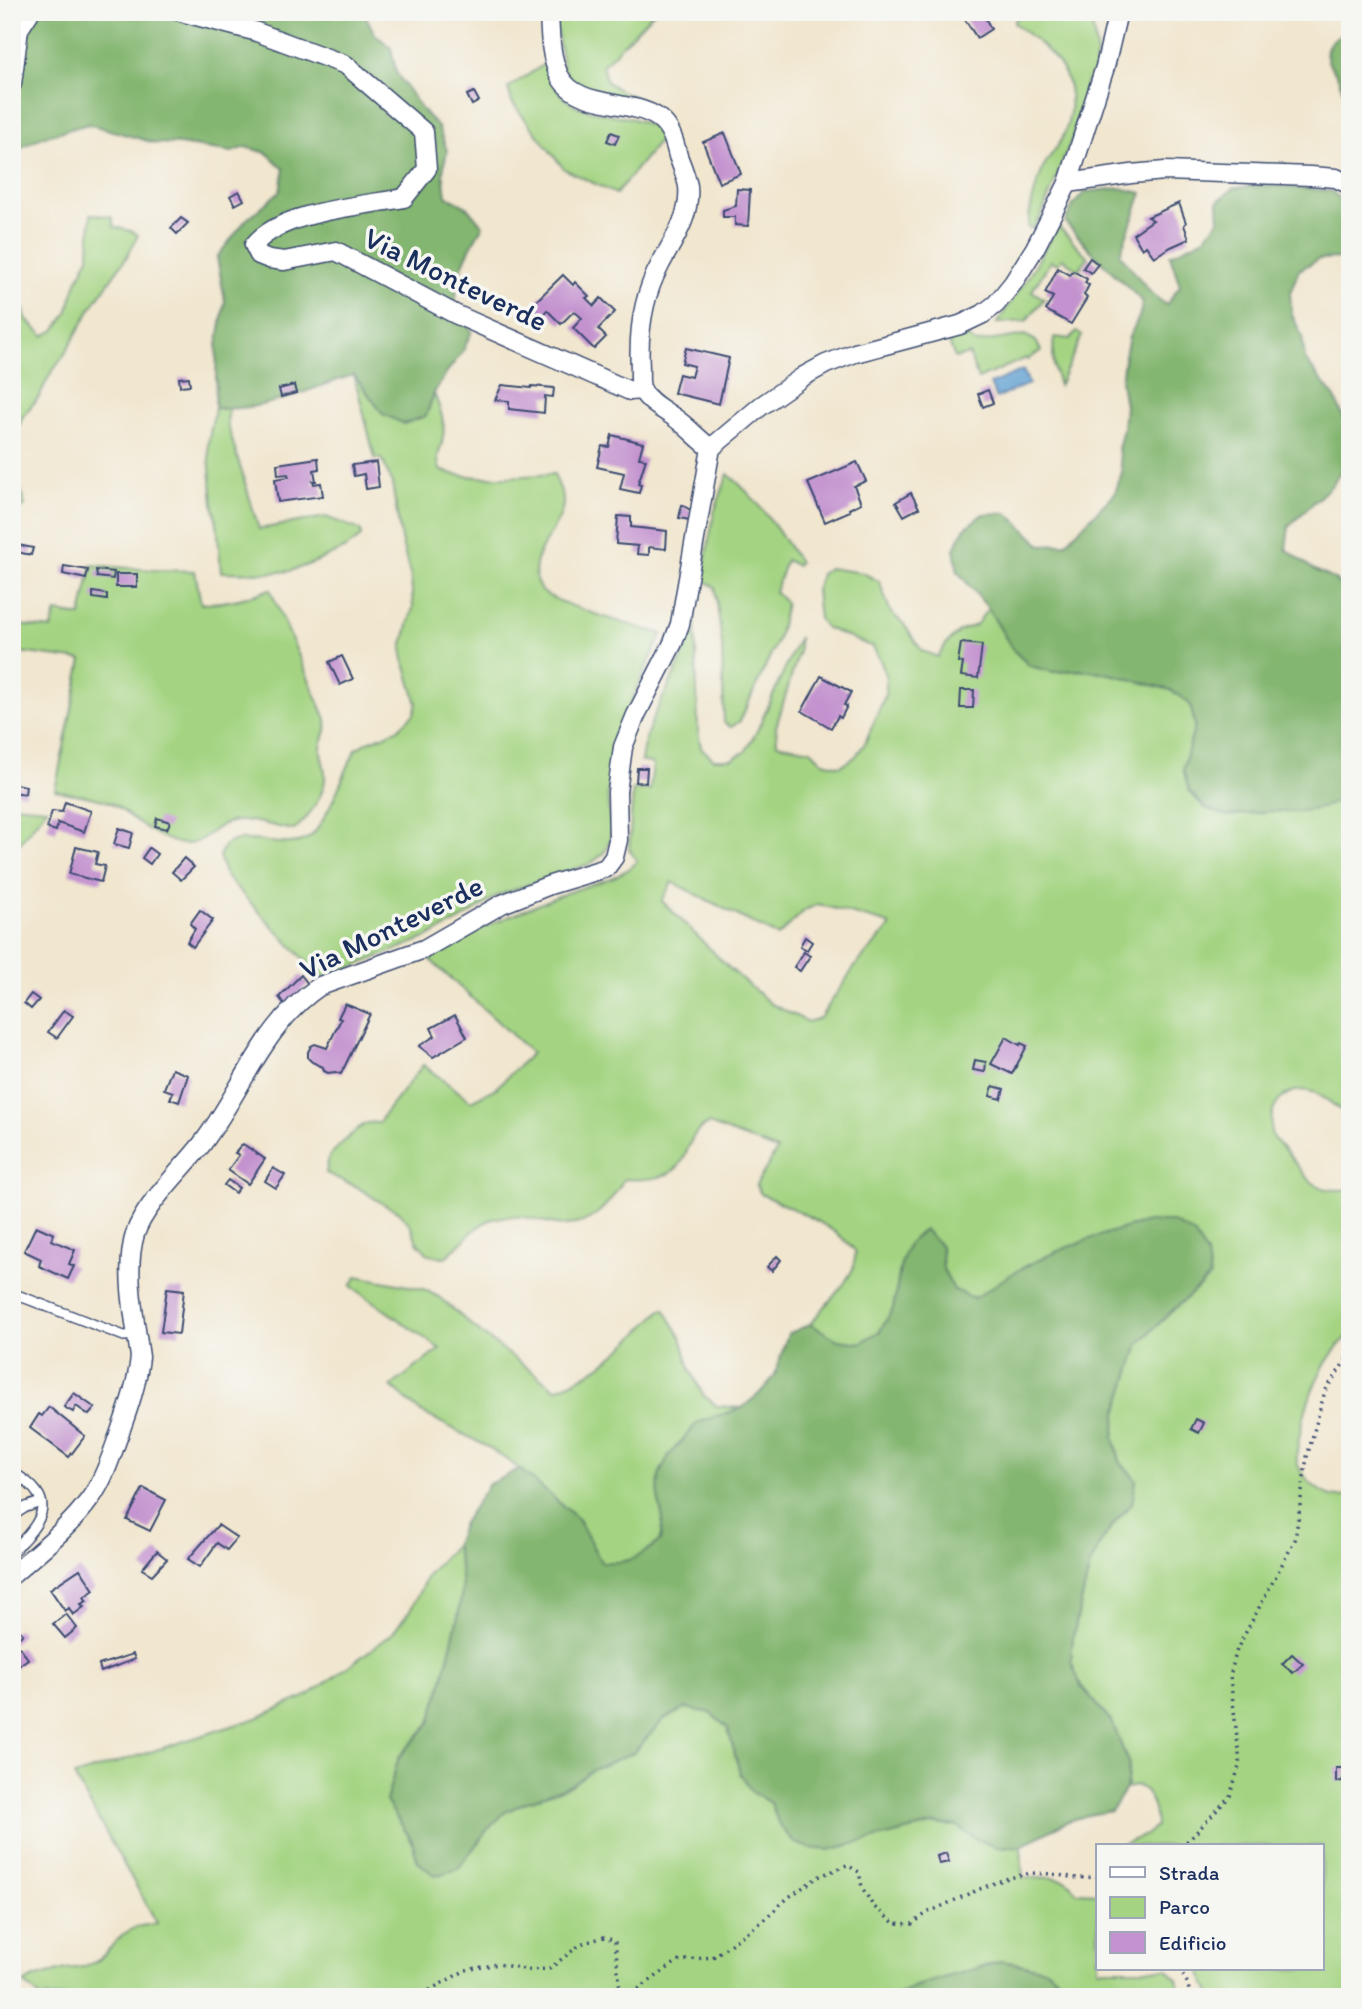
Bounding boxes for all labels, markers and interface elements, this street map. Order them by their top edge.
street label: Via Monteverde [358,219,554,339]
street label: Via Monteverde [293,867,489,987]
legend [1096,1844,1324,1970]
text: Strada [1159,1860,1219,1885]
text: Parco [1159,1894,1210,1919]
text: Edificio [1159,1930,1227,1955]

